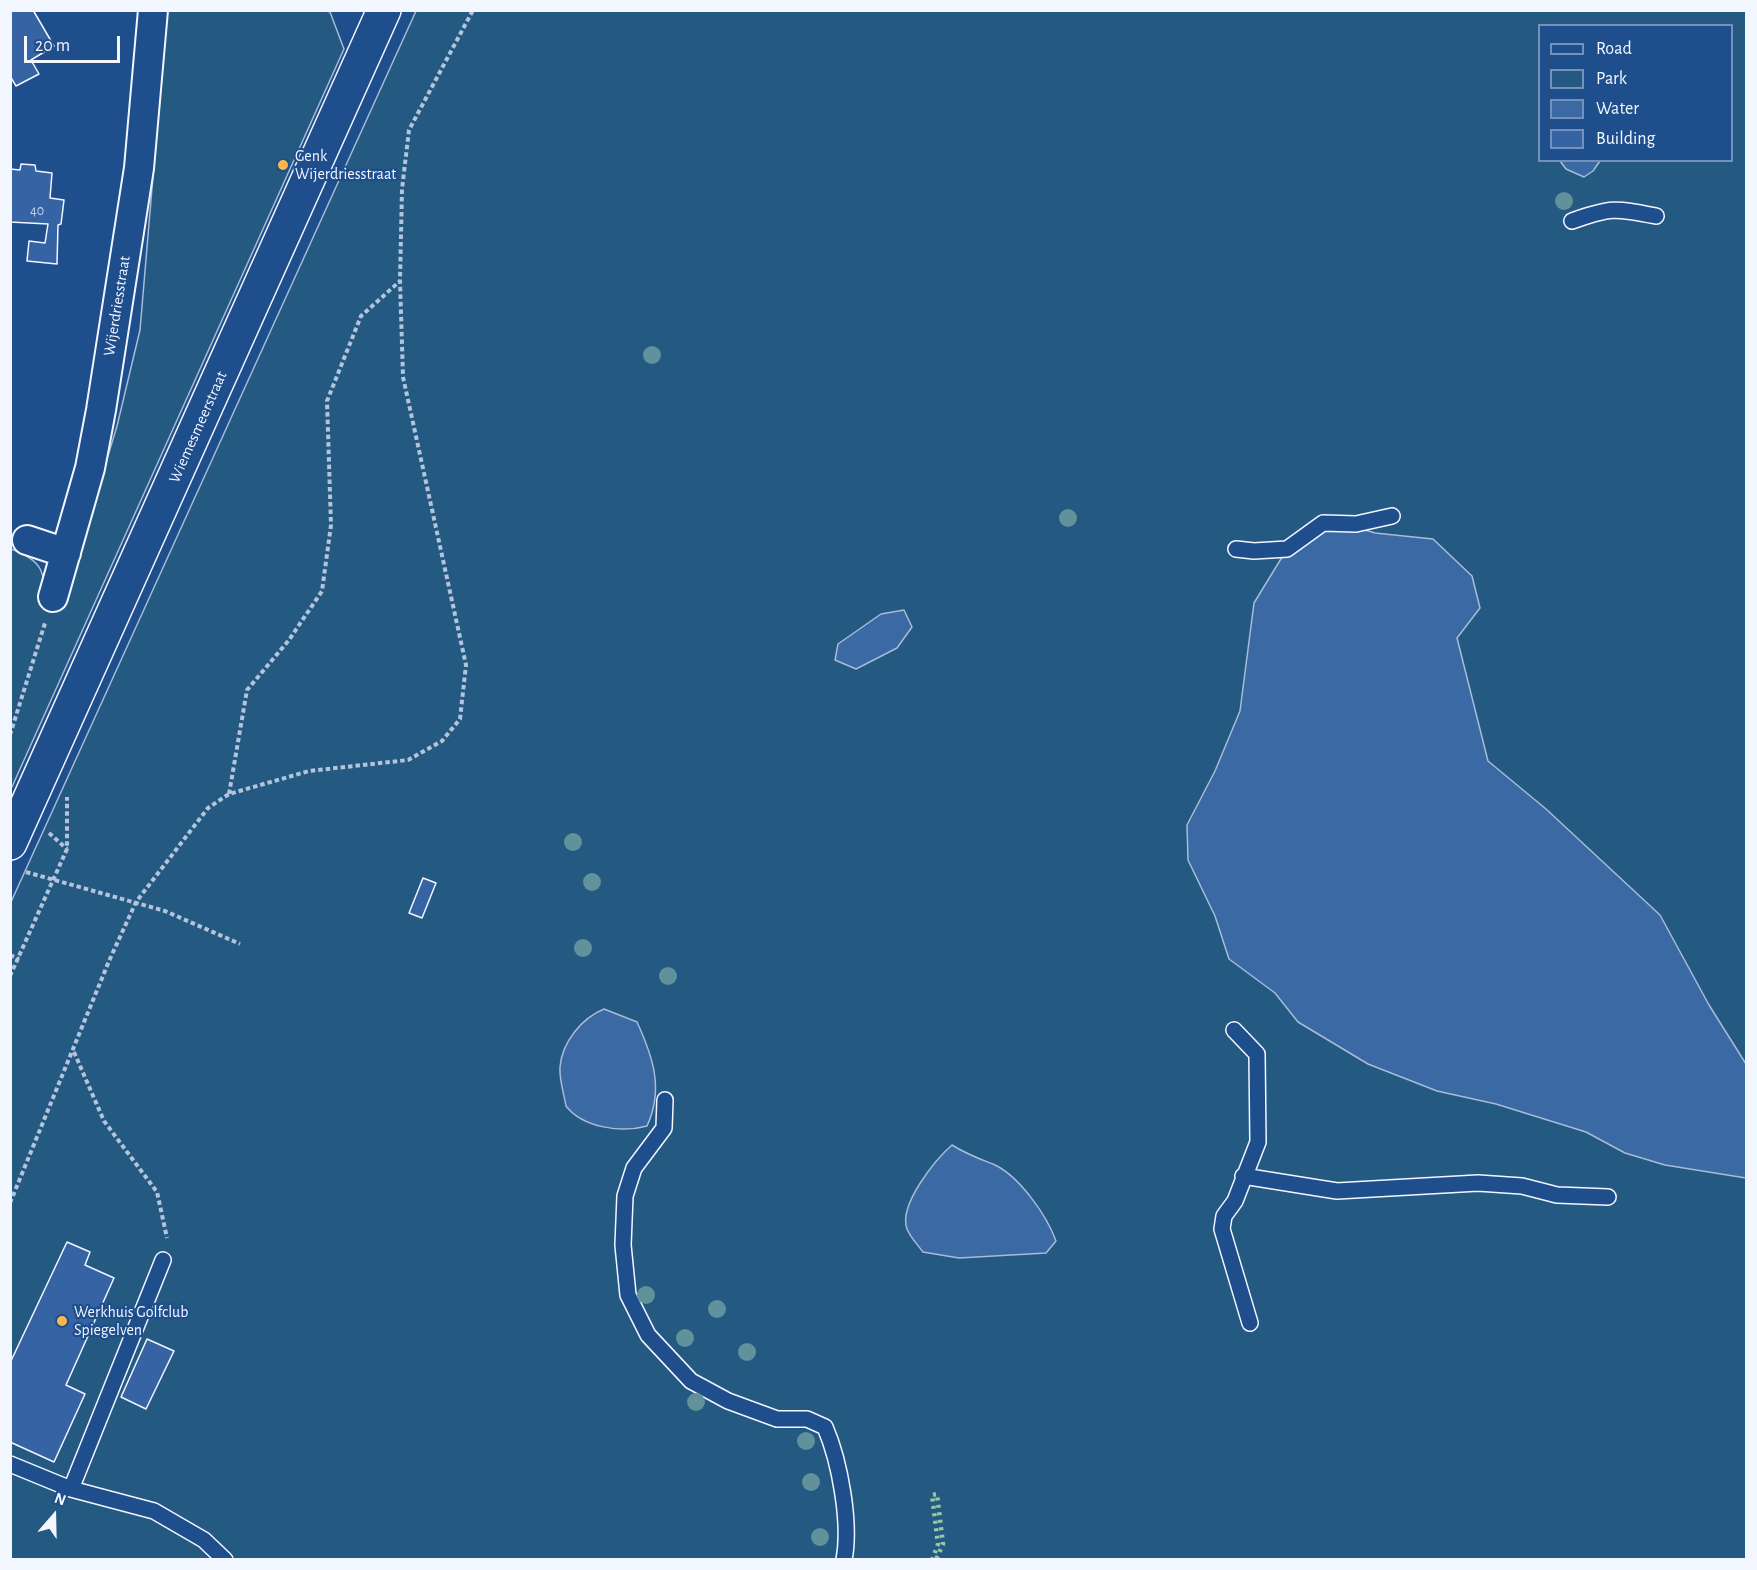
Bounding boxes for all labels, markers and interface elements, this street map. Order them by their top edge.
scale bar [27,24,123,62]
legend [1538,24,1733,162]
text: 20 m [35,37,70,55]
text: Road [1596,40,1632,58]
text: Park [1596,70,1627,88]
text: Water [1596,100,1639,118]
text: Building [1596,130,1655,148]
place label: Genk Wijerdriesstraat [295,146,396,184]
marker: Genk Wijerdriesstraat [276,158,290,172]
house number: 40 [30,203,44,219]
street label: Wijerdriesstraat [100,254,134,358]
street label: Wiemesmeerstraat [165,368,231,486]
place label: Werkhuis Golfclub Spiegelven [74,1302,188,1340]
marker: Werkhuis Golfclub Spiegelven [55,1314,69,1328]
north arrow [24,1486,84,1546]
text: N [52,1490,68,1509]

